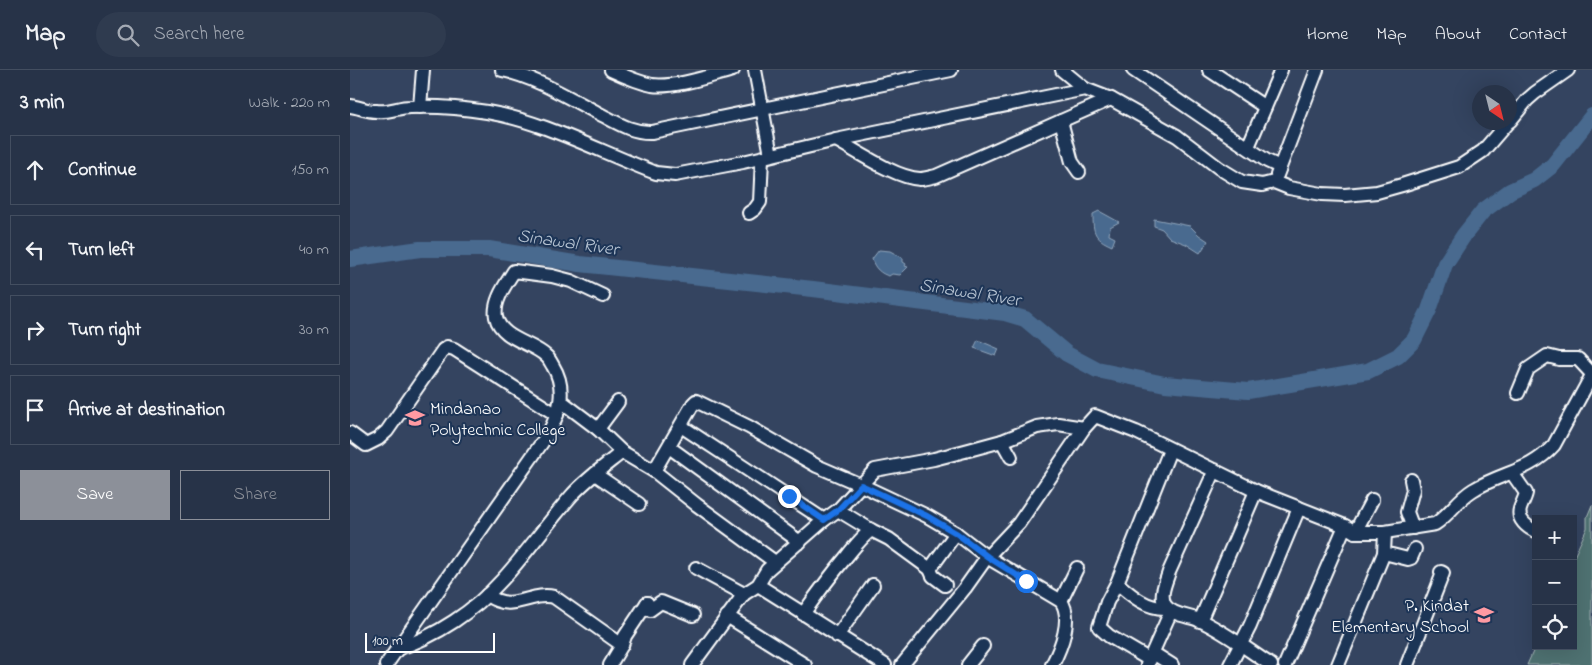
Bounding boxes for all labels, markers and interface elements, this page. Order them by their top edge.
search box [96,12,446,57]
text: Map [25,17,66,52]
icon: search [114,21,142,49]
text: Search here [154,21,245,48]
text: Home [1307,22,1348,48]
text: Map [1376,22,1407,48]
text: About [1435,22,1481,48]
text: Contact [1509,22,1567,48]
north arrow [1472,85,1517,130]
text: 3 min [20,88,64,118]
text: Walk · 220 m [249,91,330,115]
icon: ahead [21,156,49,184]
text: Continue [68,157,136,184]
text: 150 m [291,158,329,182]
water label: Sinawal River [515,223,622,264]
icon: left [21,236,49,264]
text: Turn left [68,237,135,264]
text: 40 m [299,238,329,262]
water label: Sinawal River [917,272,1024,315]
icon: right [21,316,49,344]
text: Turn right [68,317,141,344]
text: 30 m [299,318,329,342]
icon: arrive [21,396,49,424]
text: Arrive at destination [68,397,225,424]
place label: Mindanao Polytechnic College [430,397,566,445]
school or university icon: Mindanao Polytechnic College [404,407,426,429]
button: Save [20,470,170,520]
button: Share [180,470,330,520]
route end [778,485,801,508]
map controls [1532,515,1577,650]
button: + [1532,515,1577,560]
button: − [1532,560,1577,605]
route start [1015,570,1038,593]
place label: P. Kindat Elementary School [1331,594,1469,641]
school or university icon: P. Kindat Elementary School [1473,604,1495,626]
button: locate [1532,605,1577,650]
scale bar [365,630,495,653]
text: 100 m [372,631,403,652]

